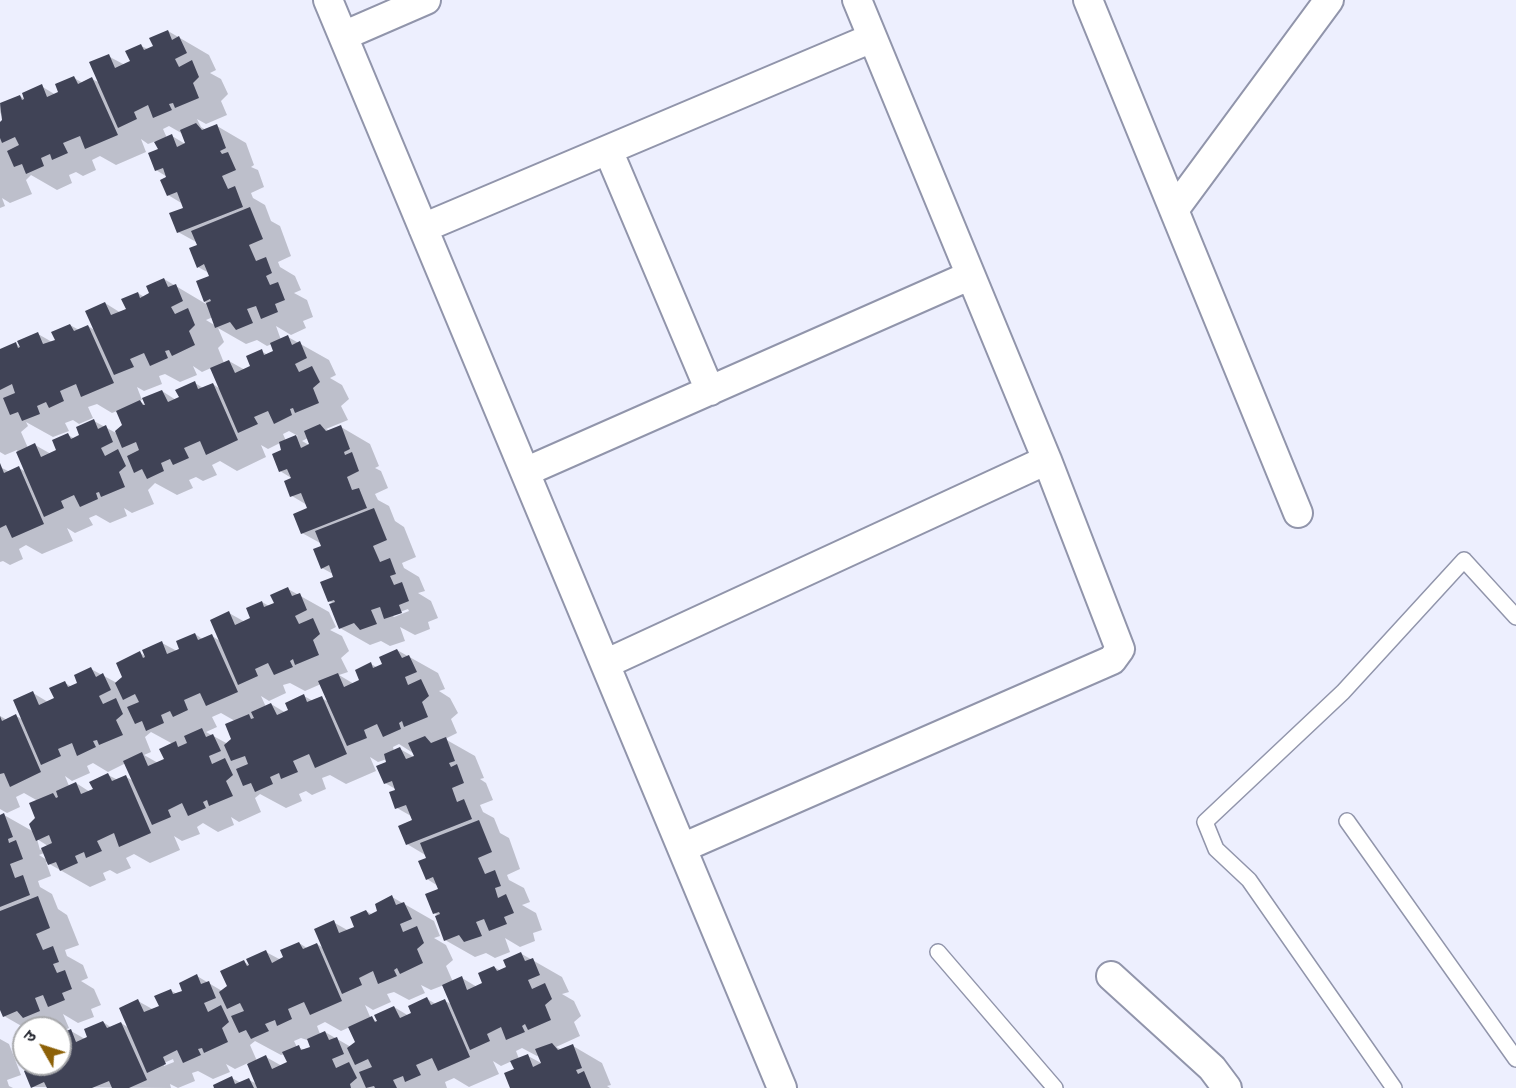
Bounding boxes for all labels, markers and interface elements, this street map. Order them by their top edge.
north arrow [12,1016,72,1076]
text: उ [19,1026,40,1045]

